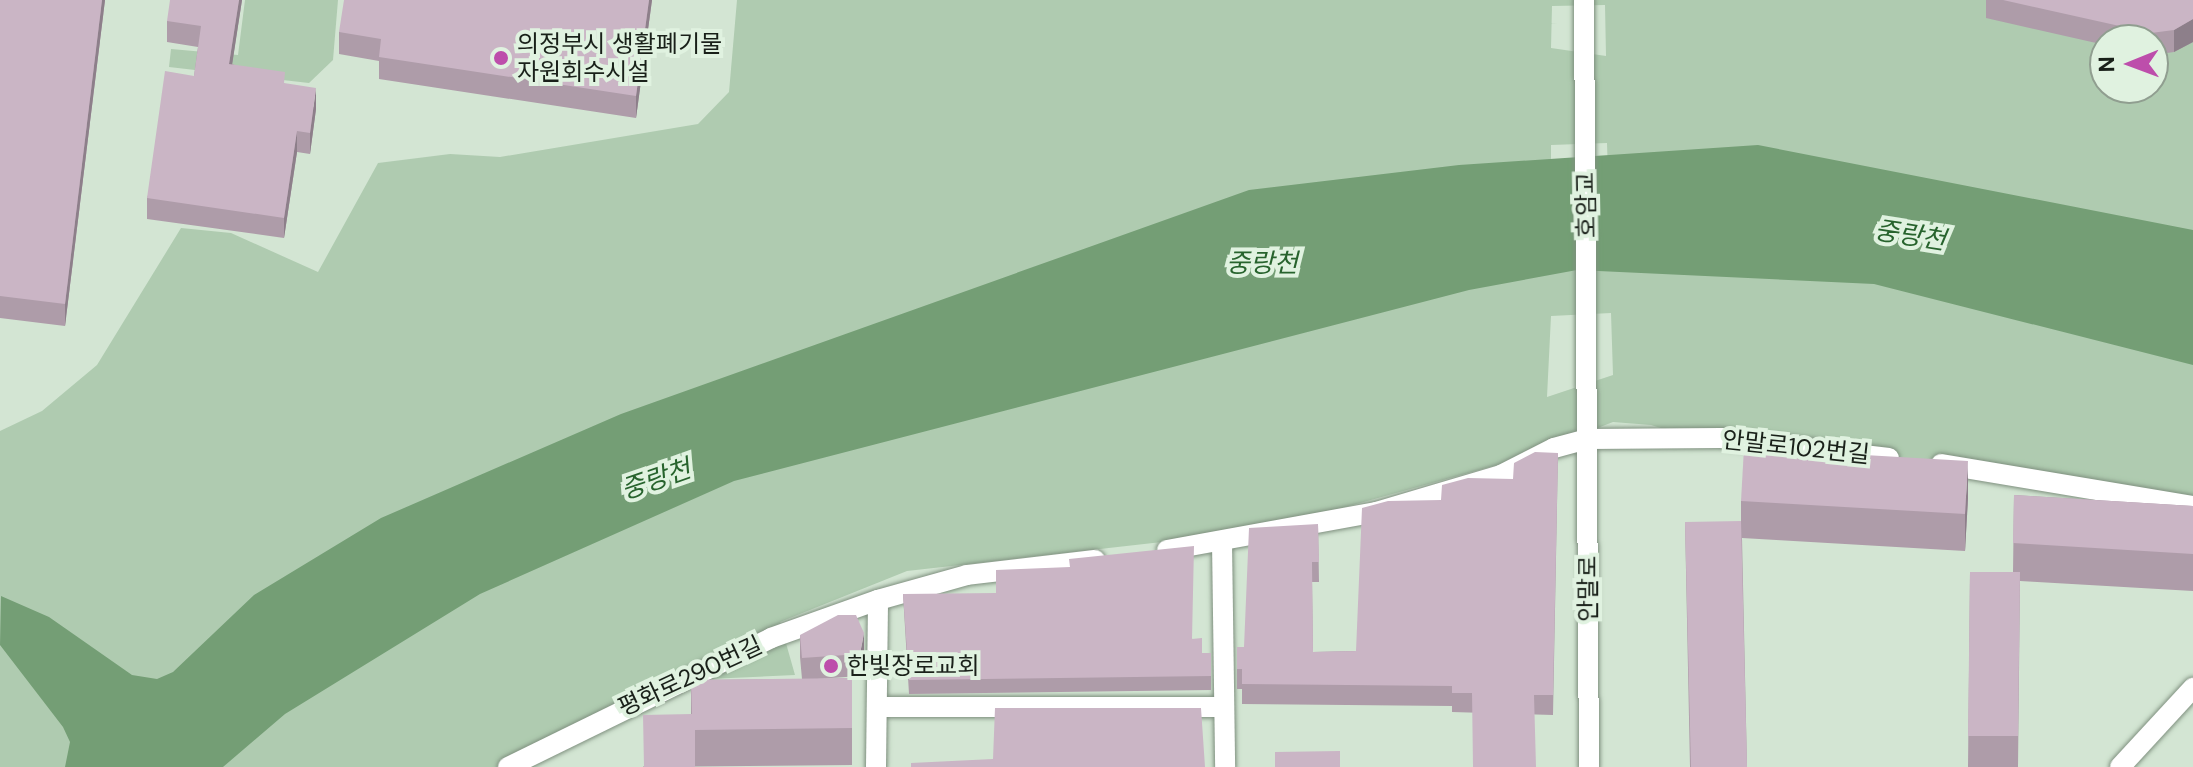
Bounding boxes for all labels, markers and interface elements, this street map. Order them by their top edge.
north arrow [2089,24,2169,104]
place label: 의정부시 생활폐기물 자원회수시설 [517,30,722,86]
marker: 의정부시 생활폐기물 자원회수시설 [492,49,510,67]
text: N [2092,56,2121,73]
street label: 호암교 [1571,172,1601,238]
water label: 중랑천 [1872,215,1948,257]
water label: 중랑천 [1226,248,1298,280]
street label: 안말로102번길 [1721,425,1871,469]
water label: 중랑천 [617,454,695,506]
street label: 안말로 [1574,556,1602,622]
street label: 평화로290번길 [613,630,767,722]
place label: 한빛장로교회 [847,652,979,680]
marker: 한빛장로교회 [822,657,840,675]

